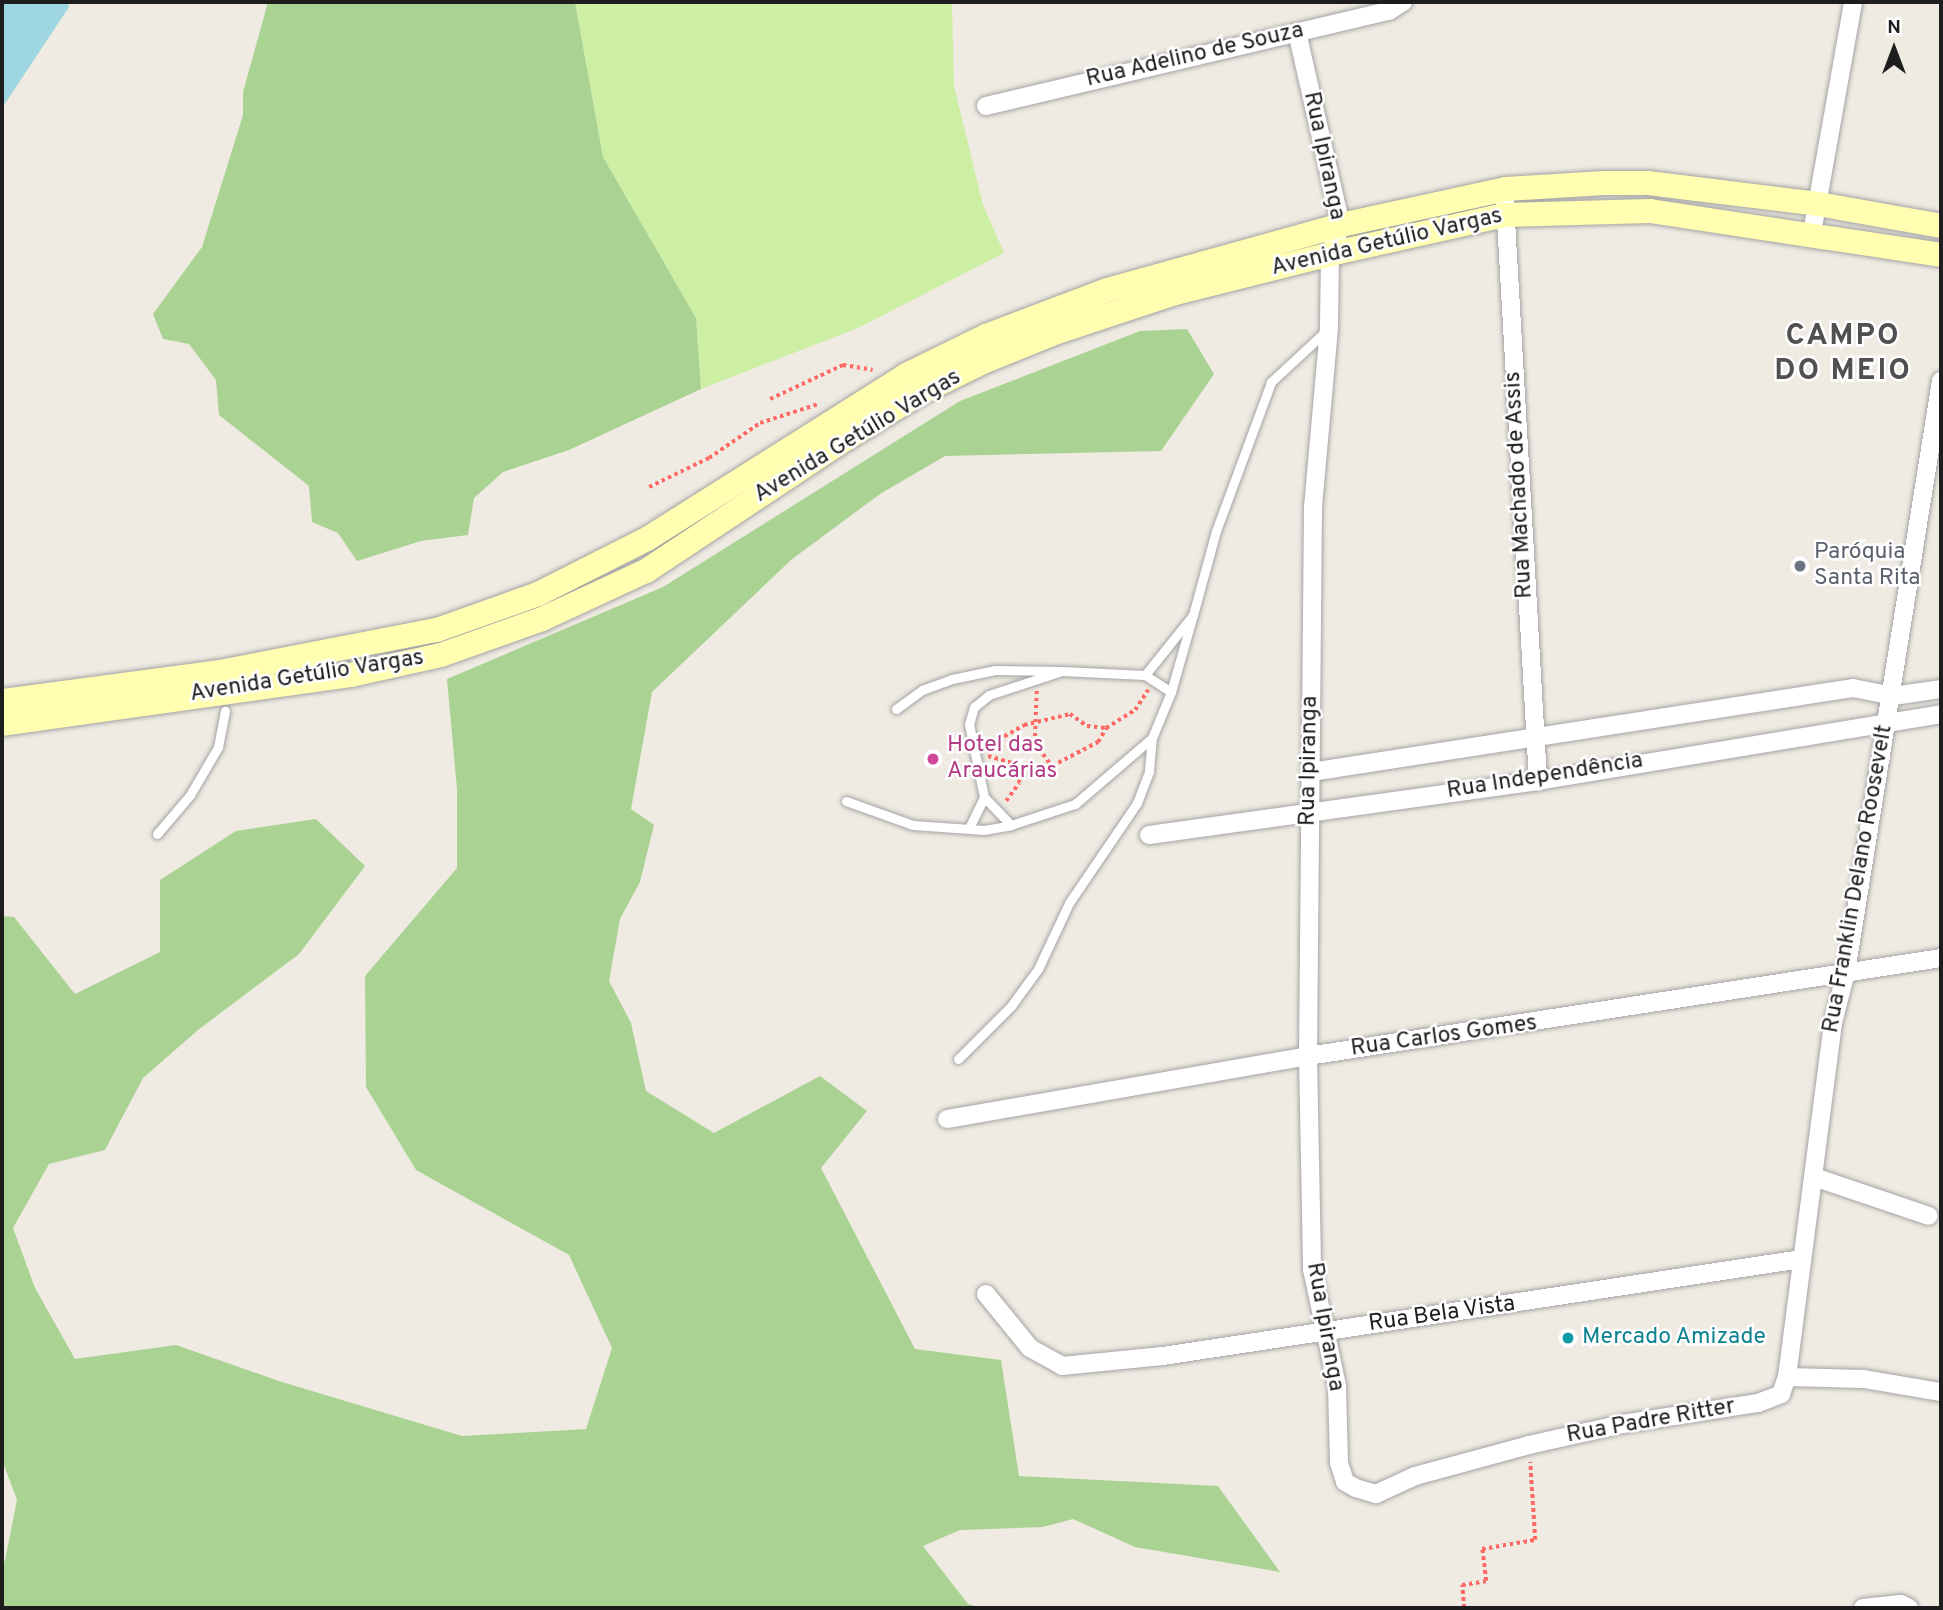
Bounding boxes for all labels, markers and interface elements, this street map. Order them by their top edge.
north arrow [1859,14,1929,84]
text: N [1887,16,1901,40]
street label: Rua Adelino de Souza [1083,17,1307,95]
street label: Rua Ipiranga [1296,89,1350,223]
street label: Avenida Getúlio Vargas [1268,203,1506,283]
district label: CAMPO DO MEIO [1775,319,1911,390]
street label: Avenida Getúlio Vargas [749,364,967,510]
street label: Rua Machado de Assis [1500,370,1540,600]
place label: Paróquia Santa Rita [1814,539,1920,593]
marker: Paróquia Santa Rita [1792,558,1808,574]
street label: Avenida Getúlio Vargas [188,645,426,709]
street label: Rua Ipiranga [1295,696,1325,826]
street label: Rua Franklin Delano Roosevelt [1818,723,1900,1035]
place label: Hotel das Araucárias [947,732,1057,786]
street label: Rua Independência [1445,748,1645,806]
marker: Hotel das Araucárias [925,751,941,767]
street label: Rua Carlos Gomes [1349,1010,1539,1064]
street label: Rua Ipiranga [1299,1260,1349,1394]
street label: Rua Bela Vista [1366,1291,1518,1339]
place label: Mercado Amizade [1582,1324,1767,1352]
marker: Mercado Amizade [1560,1330,1576,1346]
street label: Rua Padre Ritter [1565,1394,1737,1450]

